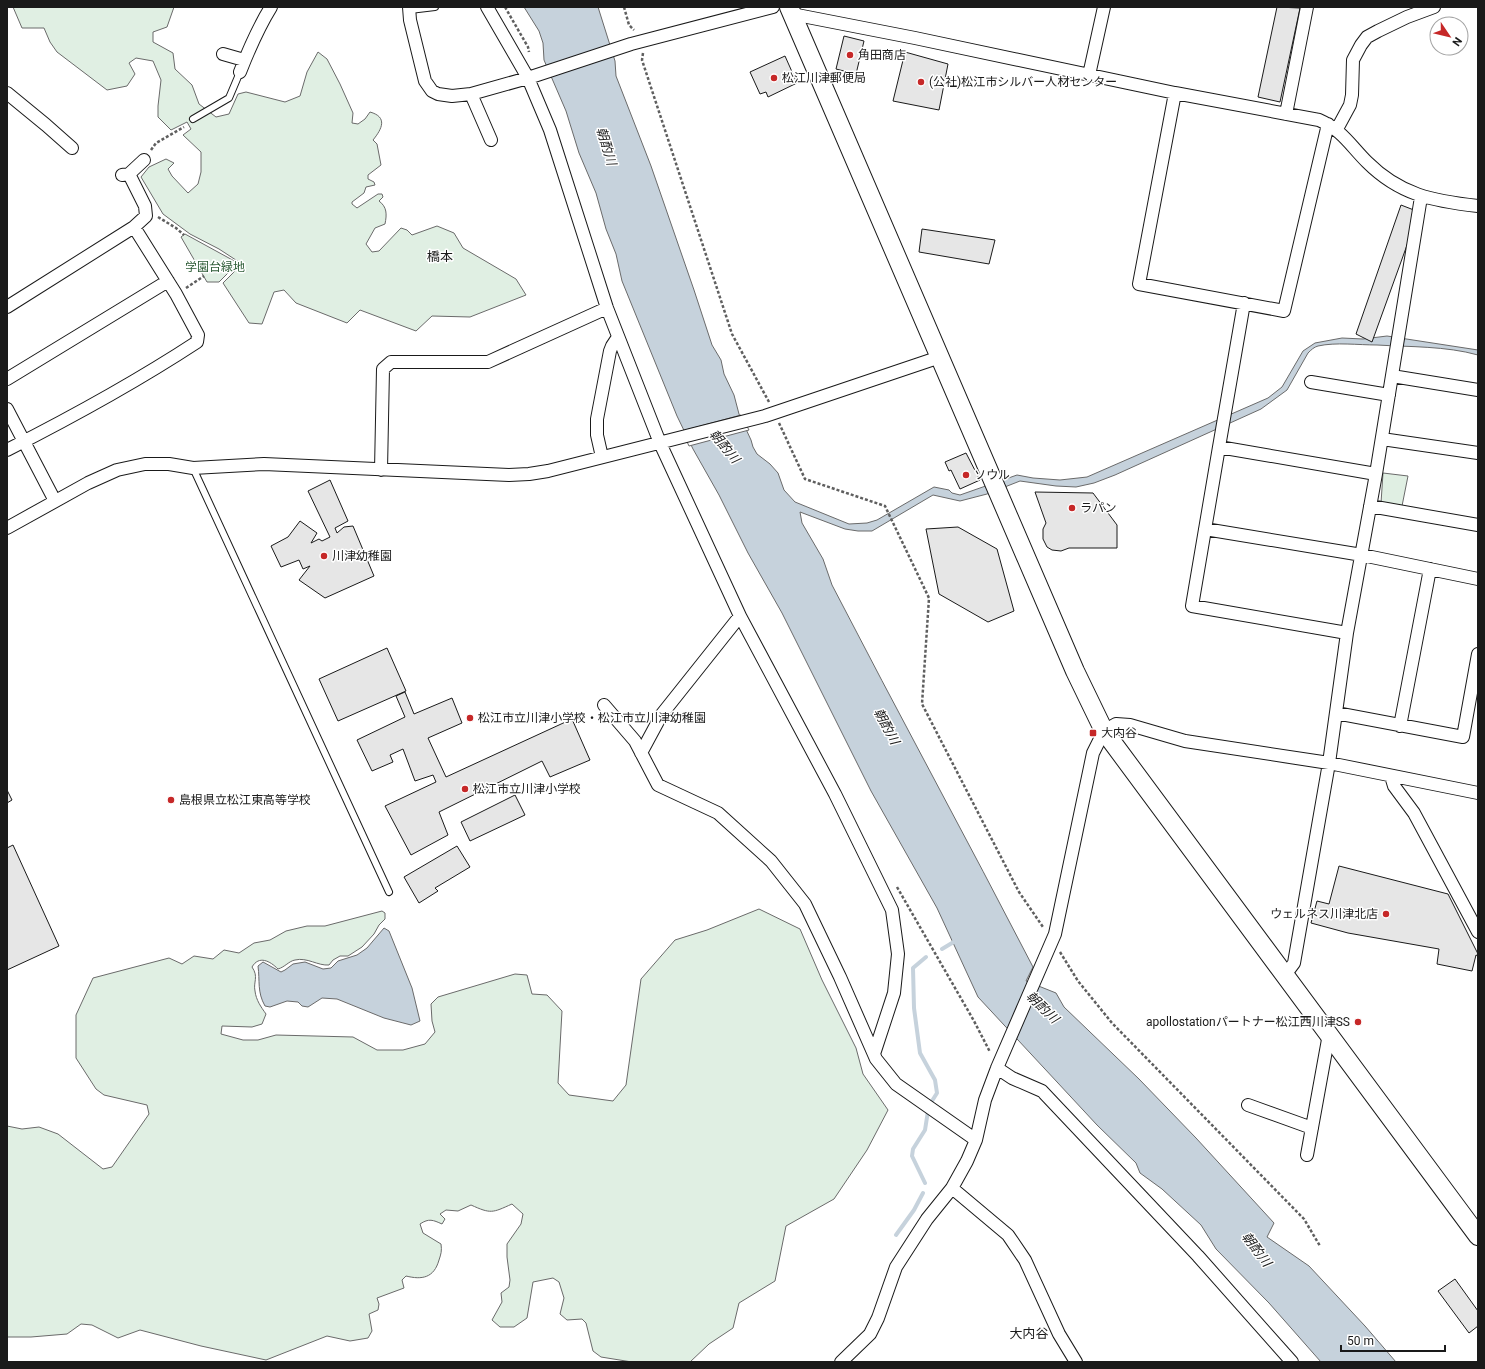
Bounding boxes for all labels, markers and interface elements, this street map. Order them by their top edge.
north arrow [1429,16,1469,56]
text: N [1449,35,1464,49]
place label: 角田商店 [858,48,906,62]
marker: 角田商店 [845,50,855,60]
place label: 松江川津郵便局 [782,71,866,85]
marker: 松江川津郵便局 [769,73,779,83]
place label: (公社)松江市シルバー人材センター [929,75,1117,89]
marker: (公社)松江市シルバー人材センター [916,77,926,87]
water label: 朝酌川 [594,125,620,169]
district label: 橋本 [427,249,453,264]
park label: 学園台緑地 [185,260,245,274]
water label: 朝酌川 [706,427,744,468]
place label: ソウル [974,468,1010,482]
marker: ソウル [961,470,971,480]
place label: ラパン [1080,501,1116,515]
marker: ラパン [1067,503,1077,513]
place label: 川津幼稚園 [332,549,392,563]
marker: 川津幼稚園 [319,551,329,561]
water label: 朝酌川 [871,705,903,749]
place label: 松江市立川津小学校・松江市立川津幼稚園 [478,711,706,725]
marker: 松江市立川津小学校・松江市立川津幼稚園 [465,713,475,723]
place label: 大内谷 [1101,726,1137,740]
marker: 大内谷 [1088,728,1098,738]
place label: 松江市立川津小学校 [473,782,581,796]
marker: 松江市立川津小学校 [460,784,470,794]
place label: 島根県立松江東高等学校 [179,793,311,807]
marker: 島根県立松江東高等学校 [166,795,176,805]
place label: ウェルネス川津北店 [1270,907,1378,921]
marker: ウェルネス川津北店 [1381,909,1391,919]
water label: 朝酌川 [1023,988,1063,1028]
place label: apollostationパートナー松江西川津SS [1146,1015,1350,1029]
marker: apollostationパートナー松江西川津SS [1353,1017,1363,1027]
water label: 朝酌川 [1239,1229,1276,1271]
district label: 大内谷 [1009,1326,1049,1341]
scale bar [1341,1327,1445,1353]
text: 50 m [1347,1334,1374,1348]

